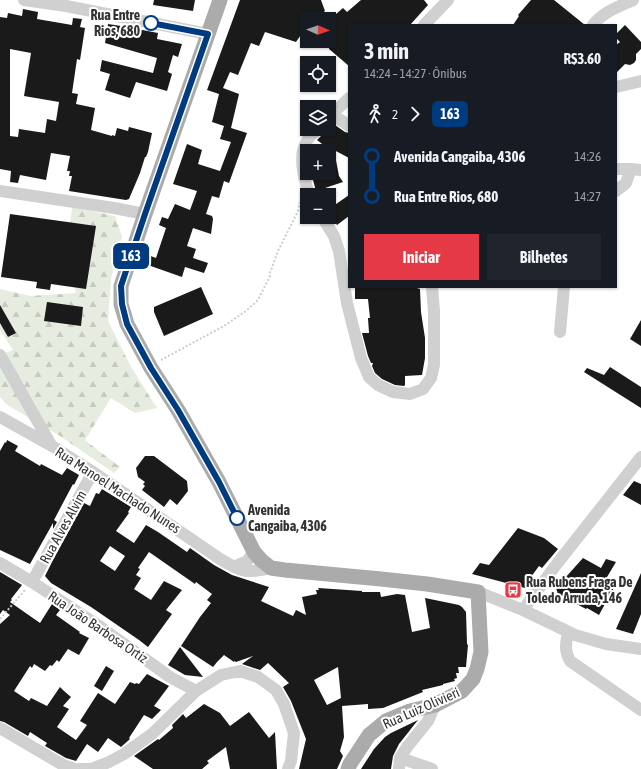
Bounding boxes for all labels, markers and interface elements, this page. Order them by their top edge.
place label: Rua Entre Rios, 680 [91,7,140,39]
north arrow [300,12,336,48]
map controls [300,12,336,224]
marker: Rua Entre Rios, 680 [143,15,159,31]
text: 3 min [364,38,409,64]
text: R$3.60 [563,50,601,67]
button: locate [300,56,336,92]
text: 14:24 – 14:27 · Ônibus [364,66,467,81]
button: layers [300,100,336,136]
icon: walk [364,103,386,125]
icon: forward [404,103,426,125]
text: 163 [440,106,460,122]
text: 2 [392,107,398,122]
button: + [300,144,336,180]
text: Avenida Cangaiba, 4306 [394,148,526,165]
text: 14:26 [574,149,601,164]
button: − [300,188,336,224]
text: Rua Entre Rios, 680 [394,188,498,205]
text: 14:27 [574,189,601,204]
button: Iniciar [364,234,479,280]
button: Bilhetes [487,234,601,280]
line badge: 163 [108,243,154,269]
text: 163 [121,248,141,264]
street label: Rua Manoel Machado Nunes [52,444,184,537]
street label: Rua Alves Alvim [36,488,90,566]
place label: Avenida Cangaiba, 4306 [247,502,327,534]
marker: Avenida Cangaiba, 4306 [229,510,245,526]
place label: Rua Rubens Fraga De Toledo Arruda, 146 [526,574,633,606]
bus stop icon: Rua Rubens Fraga De Toledo Arruda, 146 [503,580,523,600]
street label: Rua João Barbosa Ortiz [45,588,151,666]
street label: Rua Luiz Olivieri [380,684,462,732]

